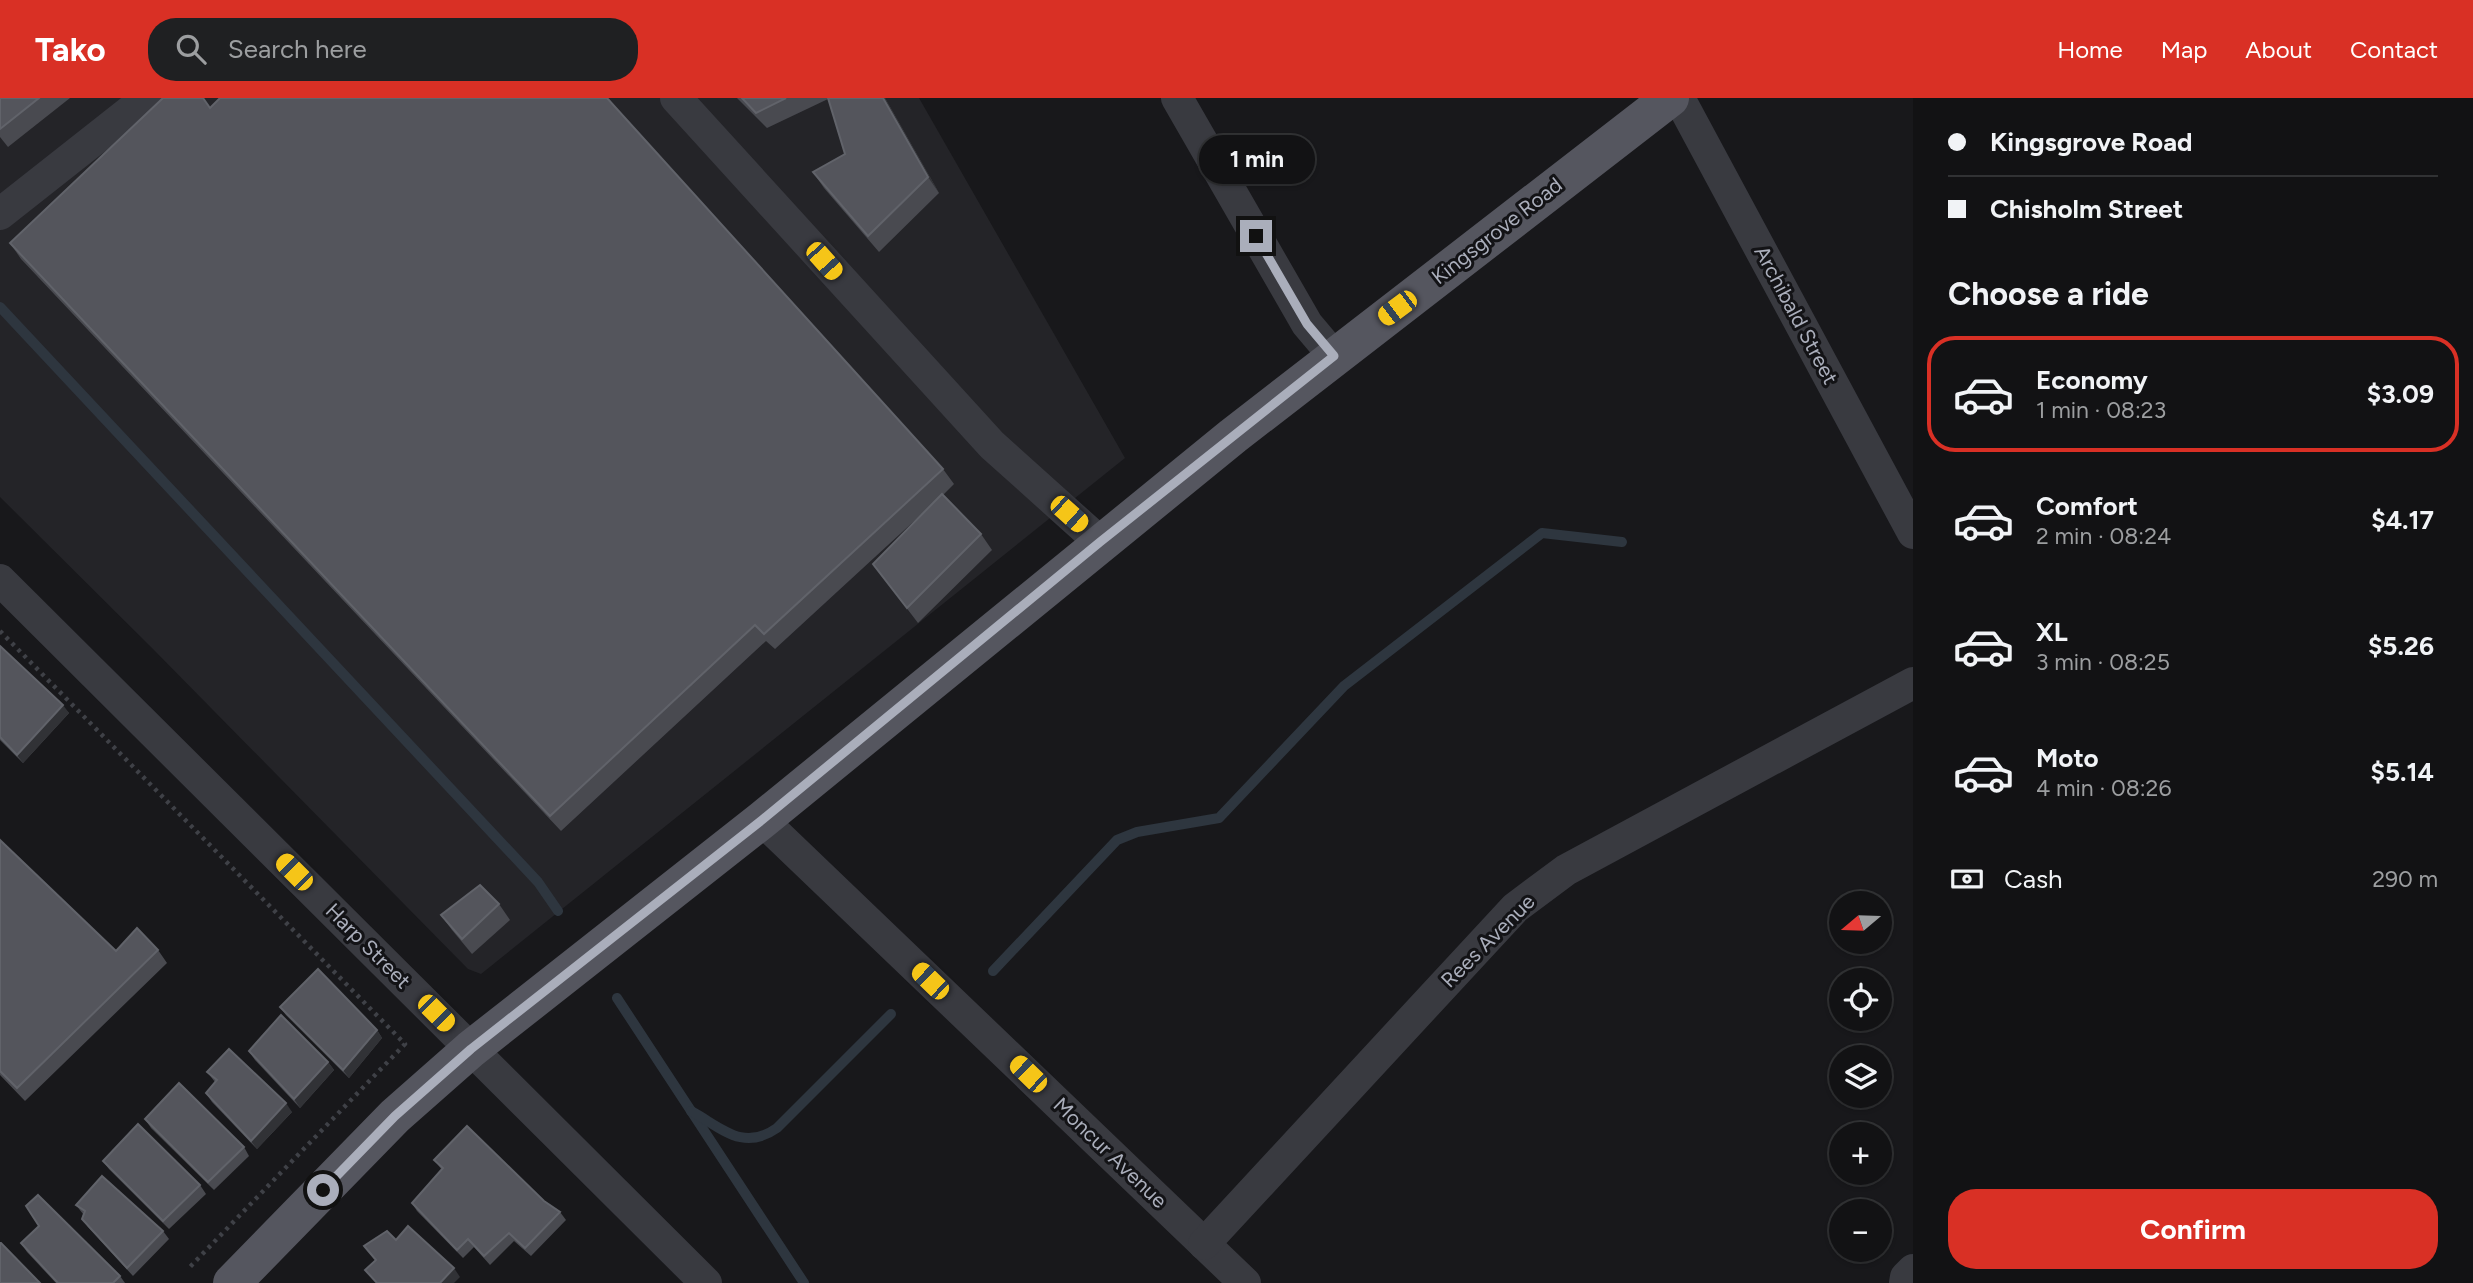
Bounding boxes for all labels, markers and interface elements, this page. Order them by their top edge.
search box [148,18,638,81]
text: Tako [35,30,106,69]
icon: search [172,30,210,68]
text: Search here [228,33,367,65]
text: Home [2057,35,2123,64]
text: Map [2161,35,2207,64]
text: About [2245,35,2312,64]
text: Contact [2350,35,2438,64]
text: Kingsgrove Road [1990,126,2193,158]
callout: 1 min [1198,135,1314,184]
text: 1 min [1230,145,1284,173]
street label: Kingsgrove Road [1427,172,1567,289]
text: Chisholm Street [1990,193,2183,225]
route end [1240,220,1272,252]
car [803,238,846,284]
street label: Archibald Street [1749,241,1843,388]
text: Choose a ride [1948,275,2149,313]
car [1374,287,1421,329]
icon: car [1952,363,2015,426]
text: Economy [2036,364,2148,396]
text: $3.09 [2367,378,2434,410]
text: 1 min · 08:23 [2036,396,2166,424]
icon: car [1952,489,2015,552]
text: Comfort [2036,490,2138,522]
car [1047,492,1092,536]
text: $4.17 [2371,504,2434,536]
text: 2 min · 08:24 [2036,522,2171,550]
icon: car [1952,615,2015,678]
text: XL [2036,616,2068,648]
text: $5.26 [2368,630,2434,662]
text: 3 min · 08:25 [2036,648,2170,676]
icon: car [1952,741,2015,804]
text: Moto [2036,742,2099,774]
text: $5.14 [2371,756,2434,788]
text: 4 min · 08:26 [2036,774,2171,802]
car [272,850,317,894]
icon: cash [1948,860,1986,898]
text: Cash [2004,863,2063,895]
text: 290 m [2372,865,2438,893]
street label: Rees Avenue [1436,889,1540,993]
north arrow [1829,891,1892,954]
map controls [1829,891,1892,1262]
street label: Harp Street [321,898,416,993]
car [908,959,953,1003]
button: locate [1829,968,1892,1031]
car [414,991,459,1035]
button: layers [1829,1045,1892,1108]
car [1006,1052,1051,1096]
street label: Moncur Avenue [1048,1092,1172,1213]
button: + [1829,1122,1892,1185]
route start [307,1174,339,1206]
button: Confirm [1948,1189,2438,1269]
button: − [1829,1199,1892,1262]

